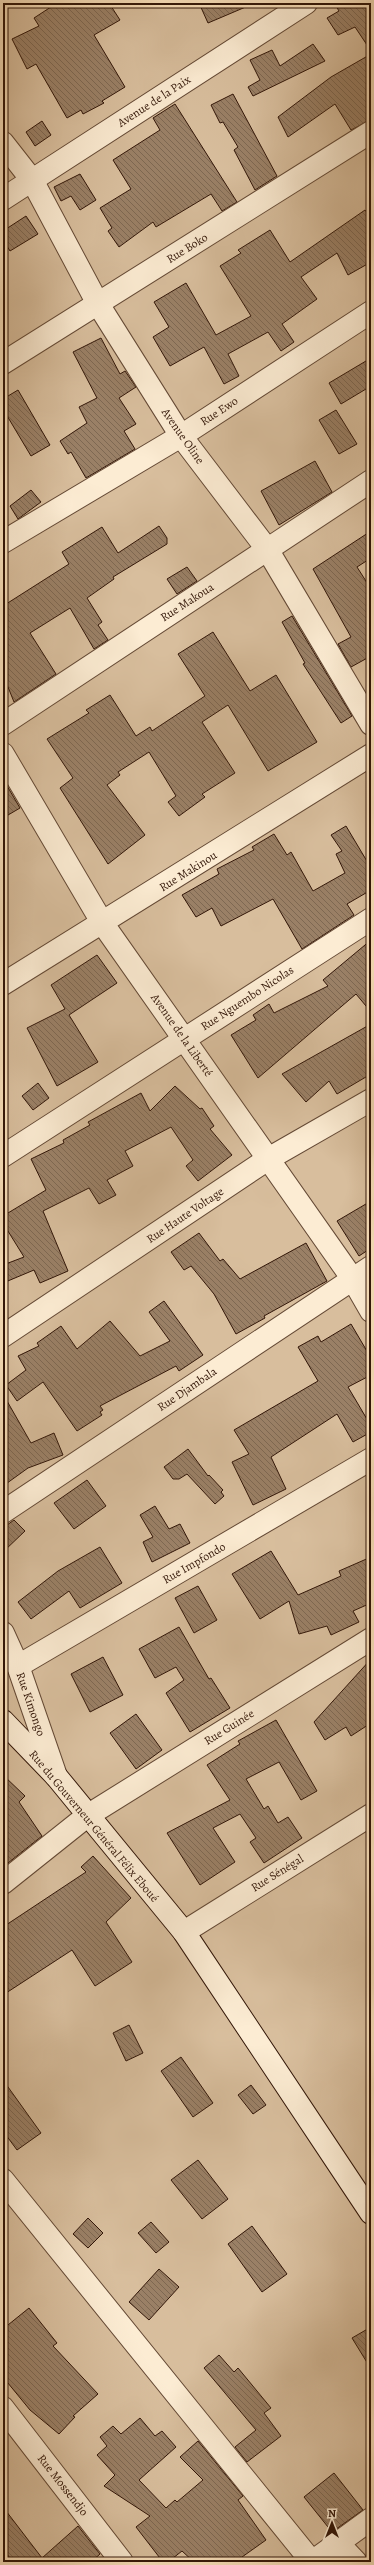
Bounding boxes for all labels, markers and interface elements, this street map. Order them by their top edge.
street label: Avenue de la Paix [113,71,194,131]
street label: Rue Boko [163,229,211,267]
street label: Rue Ewo [197,393,241,429]
street label: Avenue Oline [157,404,208,467]
street label: Rue Makoua [157,579,217,625]
street label: Rue Makinou [156,847,220,895]
street label: Rue Nguembo Nicolas [197,962,297,1034]
street label: Avenue de la Liberté [147,989,217,1080]
street label: Rue Haute Voltage [143,1183,227,1247]
street label: Rue Djambala [154,1363,220,1415]
street label: Rue Impfondo [159,1538,229,1588]
street label: Rue Kimongo [13,1670,49,1738]
street label: Rue Guinée [201,1705,257,1749]
street label: Rue du Gouverneur Général Félix Eboué [25,1746,163,1906]
street label: Rue Sénégal [248,1851,306,1895]
street label: Rue Mossendjo [34,2451,92,2519]
north arrow [312,2503,352,2543]
text: N [328,2506,336,2521]

